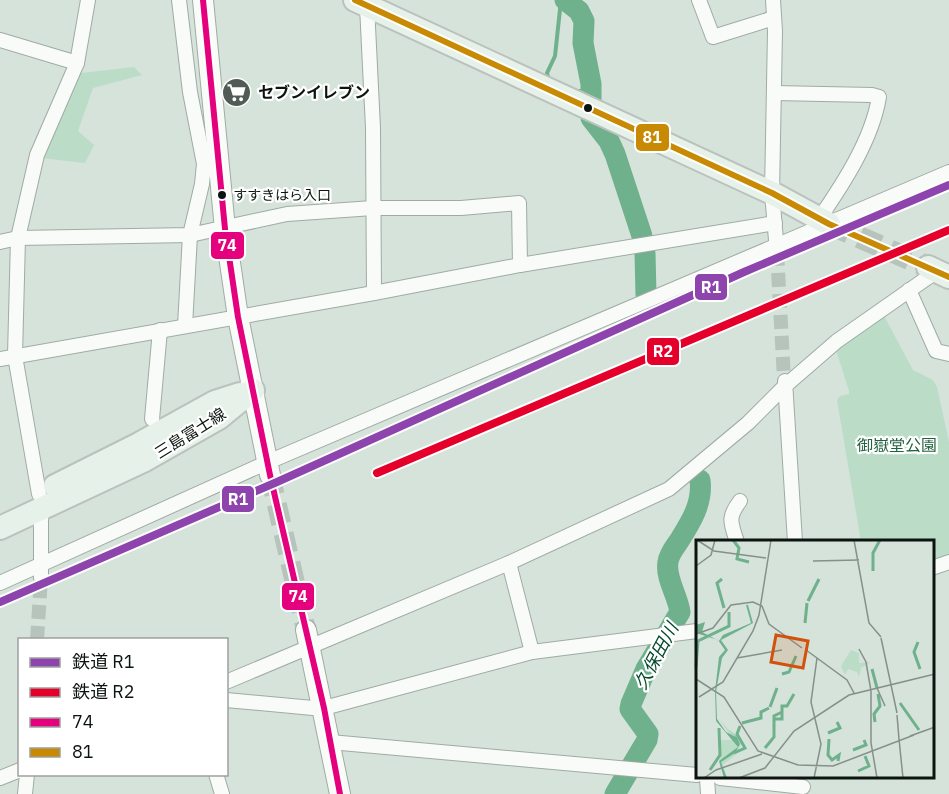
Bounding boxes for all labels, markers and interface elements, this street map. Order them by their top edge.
supermarket icon: セブンイレブン [221,76,253,108]
place label: セブンイレブン [258,82,370,102]
unlabelled marker [582,102,594,114]
line badge: 81 [635,123,670,152]
text: 81 [642,127,662,147]
place label: すすきはら入口 [233,186,331,204]
marker: すすきはら入口 [216,189,228,201]
line badge: 74 [210,231,245,260]
text: 74 [217,235,237,255]
line badge: R1 [694,273,728,301]
text: R1 [701,277,722,297]
line badge: R2 [646,337,680,366]
text: R2 [653,341,673,361]
street label: 三島富士線 [151,403,229,463]
park label: 御嶽堂公園 [857,435,937,455]
line badge: R1 [221,485,255,513]
text: R1 [228,489,249,509]
inset map [696,540,934,779]
line badge: 74 [281,582,315,611]
text: 74 [288,586,308,606]
water label: 久保田川 [629,617,684,693]
legend [18,638,228,776]
text: 鉄道 R1 [72,650,135,673]
text: 鉄道 R2 [72,680,135,703]
text: 74 [72,710,94,733]
text: 81 [72,740,94,763]

